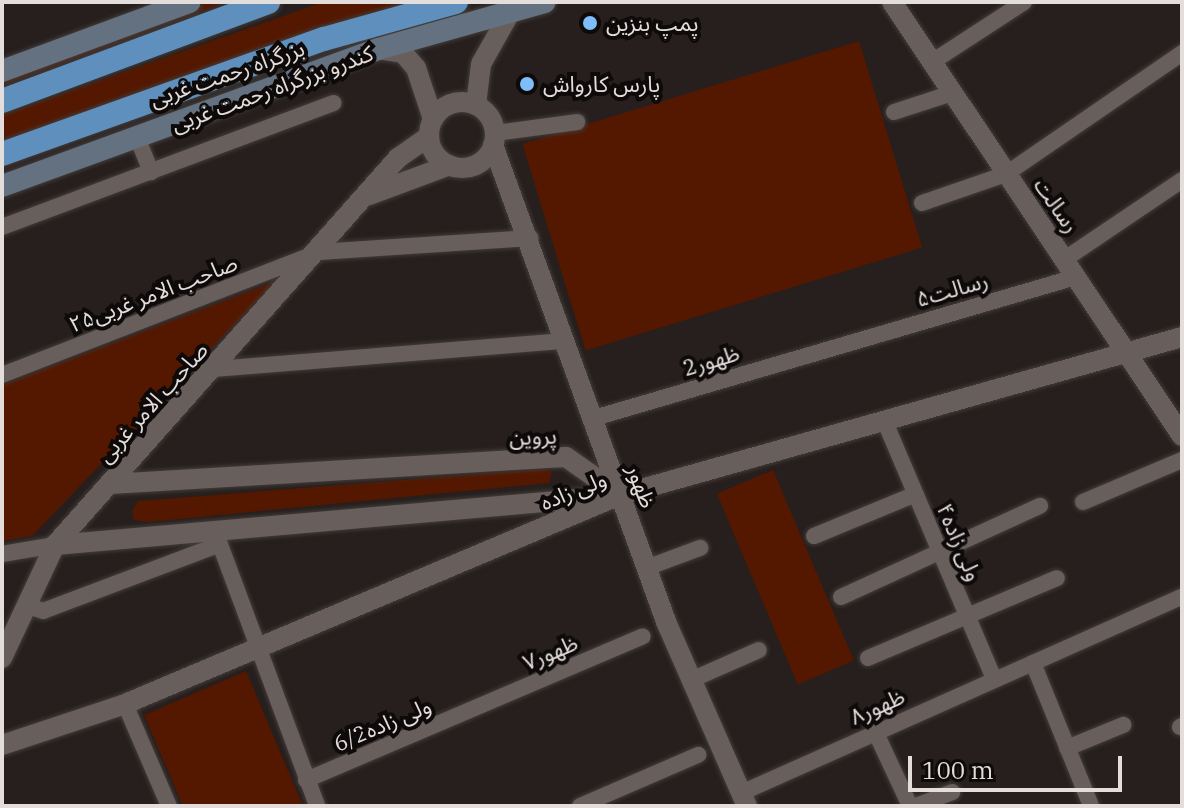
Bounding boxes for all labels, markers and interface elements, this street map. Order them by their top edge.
place label: پمپ بنزین [606,10,699,36]
marker: پمپ بنزین [581,14,599,32]
street label: بزرگراه رحمت غربی [146,34,308,112]
street label: کندرو بزرگراه رحمت غربی [167,39,377,137]
place label: پارس کارواش [543,71,660,97]
marker: پارس کارواش [518,75,536,93]
street label: رسالت [1029,173,1085,237]
street label: صاحب الامر غربی۲۵ [65,249,241,337]
street label: رسالت۵ [913,266,991,312]
street label: صاحب الامر غربی [91,336,213,468]
street label: 2ظهور [680,339,742,381]
street label: پروین [509,422,557,450]
street label: ظهور [622,461,662,511]
street label: ولی زاده [536,465,610,515]
street label: ولی زاده۴ [932,499,988,585]
street label: ظهور۷ [519,629,581,675]
street label: ظهور۸ [846,682,908,730]
street label: 6/2ولی زاده [329,692,435,756]
scale bar [912,740,1126,790]
text: 100 m [922,754,994,786]

